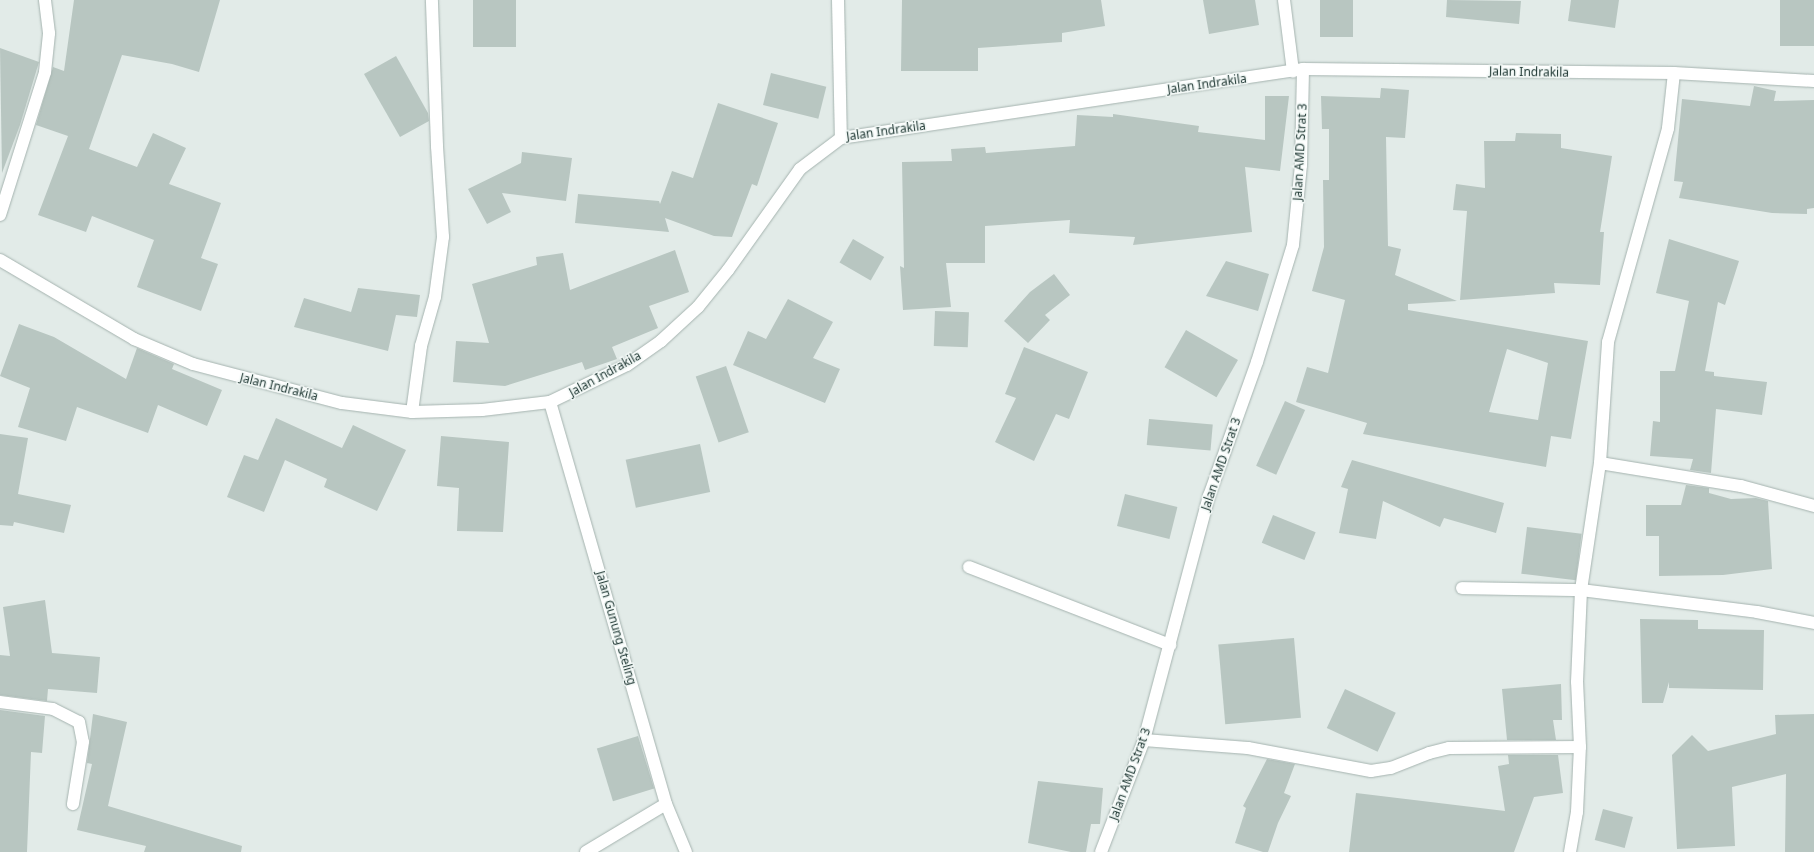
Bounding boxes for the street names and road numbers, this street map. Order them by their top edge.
street label: Jalan Indrakila [1489,64,1569,80]
street label: Jalan Indrakila [1166,71,1248,97]
street label: Jalan AMD Strat 3 [1290,103,1310,201]
street label: Jalan Indrakila [845,118,927,144]
street label: Jalan Indrakila [567,348,643,400]
street label: Jalan Indrakila [238,370,320,404]
street label: Jalan AMD Strat 3 [1198,416,1244,512]
street label: Jalan Gunung Steling [593,569,639,687]
street label: Jalan AMD Strat 3 [1107,726,1153,822]

